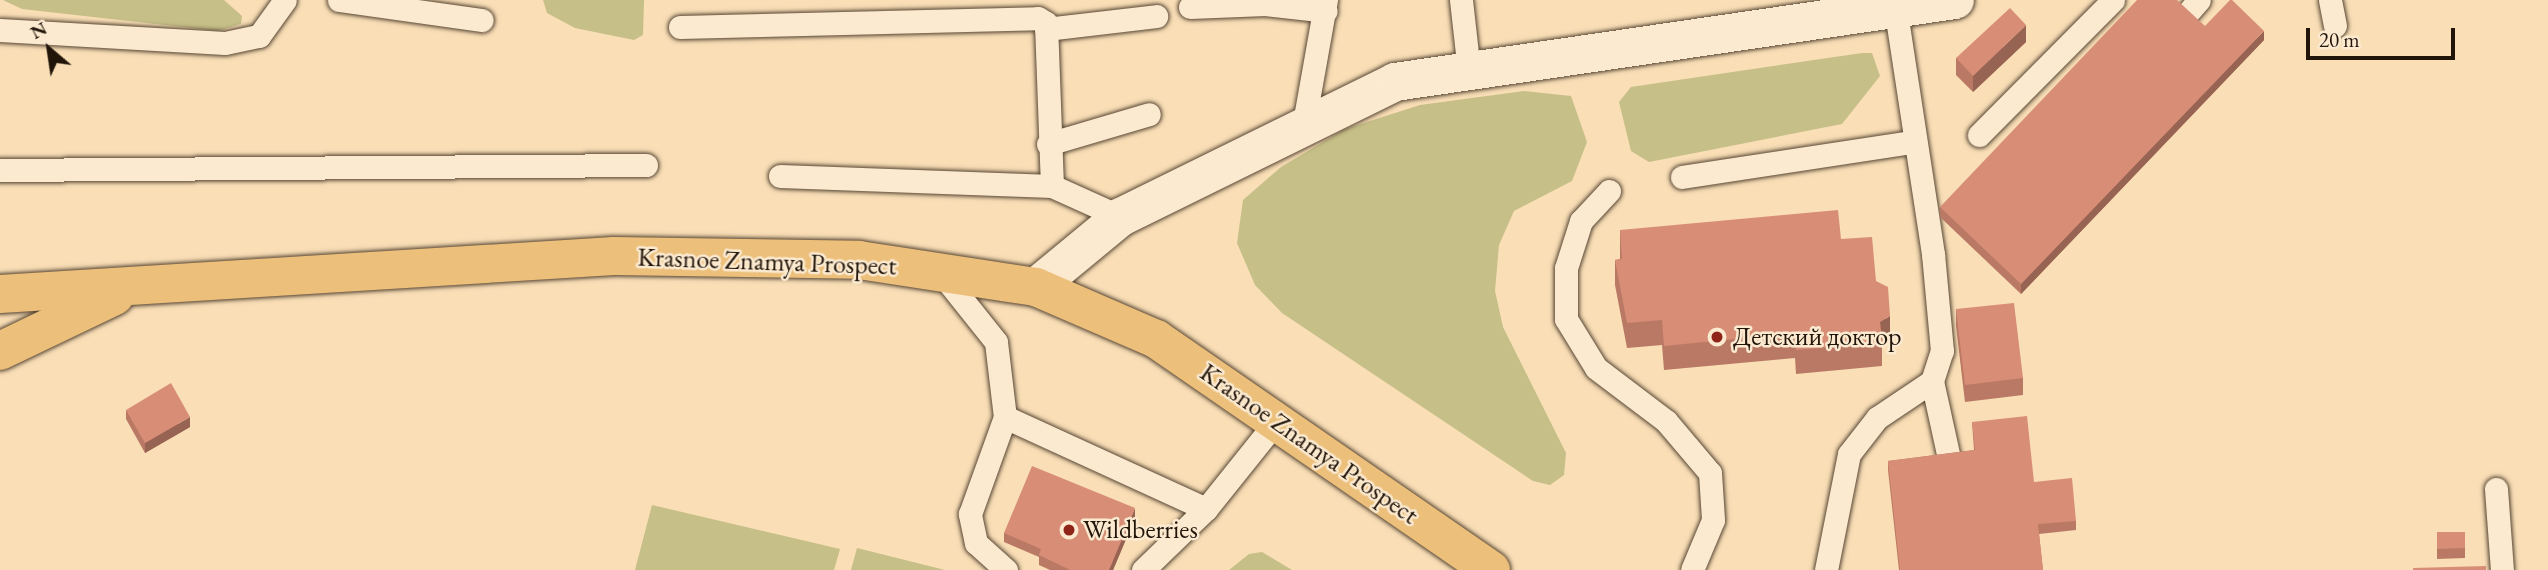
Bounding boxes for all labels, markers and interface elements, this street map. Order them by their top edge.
north arrow [14,14,84,84]
scale bar [2310,14,2459,58]
text: N [26,16,51,45]
text: 20 m [2319,26,2360,53]
street label: Krasnoe Znamya Prospect [637,242,897,282]
place label: Детский доктор [1733,321,1902,353]
marker: Детский доктор [1707,327,1727,347]
street label: Krasnoe Znamya Prospect [1194,357,1424,531]
place label: Wildberries [1083,514,1198,546]
marker: Wildberries [1061,522,1077,538]

